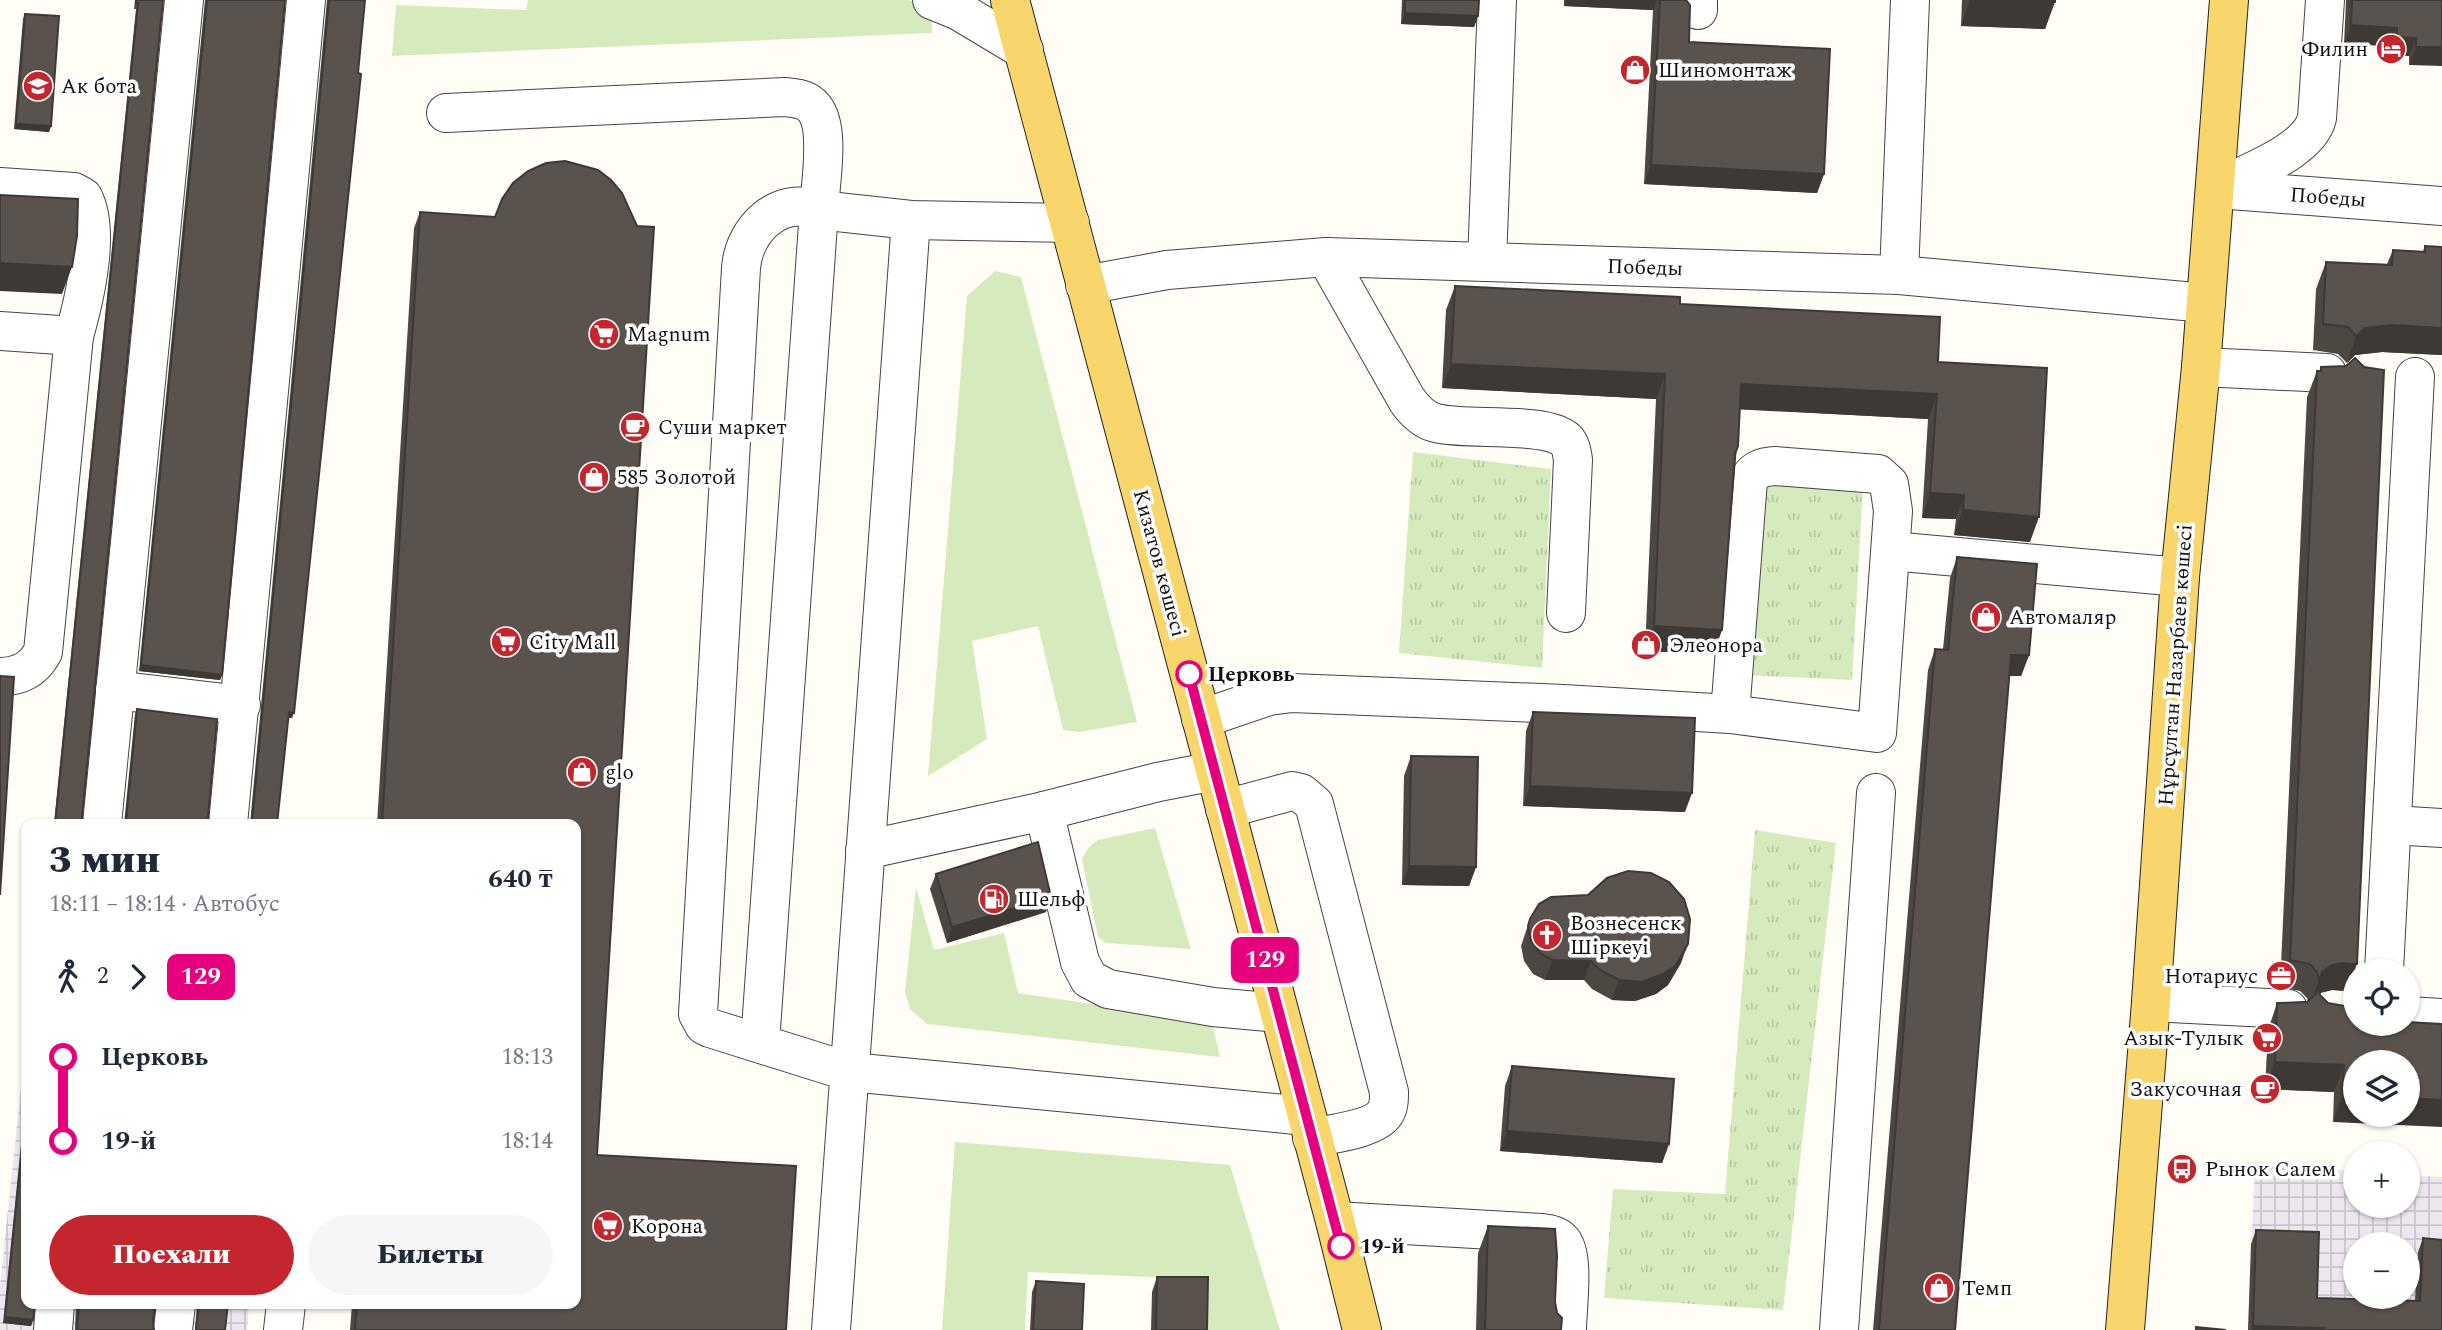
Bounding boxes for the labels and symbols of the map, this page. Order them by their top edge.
hotel icon: Филин [2374,32,2408,66]
place label: Филин [2301,34,2368,66]
shop icon: Шиномонтаж [1618,53,1652,87]
place label: Шиномонтаж [1658,55,1792,87]
school or university icon: Ак бота [21,69,55,103]
place label: Ак бота [61,71,138,103]
street label: Победы [2289,179,2367,217]
street label: Победы [1606,251,1684,285]
supermarket icon: Magnum [587,317,621,351]
place label: Magnum [627,319,711,351]
cafe icon: Суши маркет [618,410,652,444]
place label: Суши маркет [658,412,787,444]
shop icon: 585 Золотой [577,460,611,494]
place label: 585 Золотой [617,462,736,494]
street label: Кизатов көшесі [1124,486,1194,641]
street label: Нұрсұлтан Назарбаев көшесі [2150,523,2202,807]
shop icon: Автомаляр [1969,600,2003,634]
place label: Автомаляр [2009,602,2116,634]
supermarket icon: City Mall [489,625,523,659]
place label: City Mall [529,627,616,659]
shop icon: Элеонора [1629,628,1663,662]
place label: Элеонора [1669,630,1764,662]
place label: Церковь [1208,659,1294,691]
marker: Церковь [1176,661,1202,687]
shop icon: glo [565,755,599,789]
place label: glo [605,757,634,789]
fuel station icon: Шельф [977,882,1011,916]
place label: Шельф [1017,884,1085,916]
place label: Вознесенск Шіркеуі [1570,908,1682,964]
church icon: Вознесенск Шіркеуі [1530,918,1564,952]
line badge: 129 [1225,937,1305,983]
office icon: Нотариус [2264,959,2298,993]
place label: Нотариус [2164,961,2258,993]
supermarket icon: Азык-Тулык [2250,1021,2284,1055]
place label: Азык-Тулык [2123,1023,2244,1055]
cafe icon: Закусочная [2248,1072,2282,1106]
place label: Закусочная [2130,1074,2242,1106]
bus stop icon: Рынок Салем [2165,1152,2199,1186]
place label: Рынок Салем [2205,1154,2336,1186]
supermarket icon: Корона [591,1209,625,1243]
place label: Корона [631,1211,704,1243]
place label: 19-й [1360,1231,1405,1263]
marker: 19-й [1328,1233,1354,1259]
shop icon: Темп [1922,1271,1956,1305]
place label: Темп [1962,1273,2012,1305]

